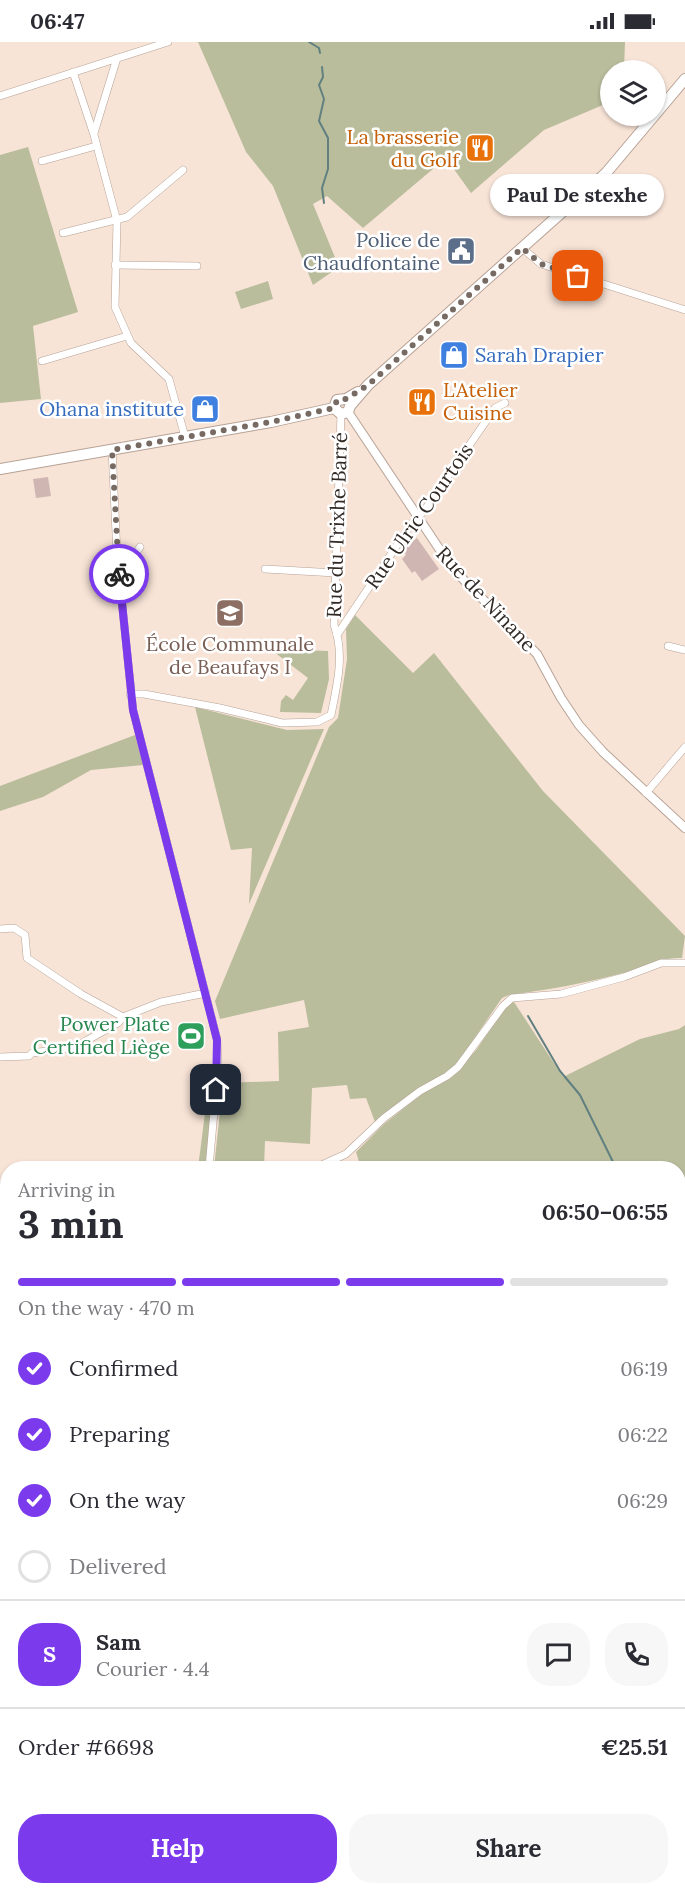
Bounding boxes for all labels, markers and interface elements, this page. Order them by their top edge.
text: 06:47 [30,7,85,35]
map controls [600,60,666,126]
button: layers [600,60,666,126]
place label: La brasserie du Golf [346,124,460,172]
restaurant icon: La brasserie du Golf [464,132,496,164]
callout: Paul De stexhe [491,174,665,216]
text: Paul De stexhe [507,182,647,207]
place label: Police de Chaudfontaine [303,227,440,275]
public building icon: Police de Chaudfontaine [445,235,477,267]
pin [552,250,603,301]
icon: bag [561,259,594,292]
shop icon: Sarah Drapier [438,339,470,371]
place label: Sarah Drapier [475,342,604,367]
place label: L'Atelier Cuisine [443,377,518,425]
restaurant icon: L'Atelier Cuisine [406,386,438,418]
shop icon: Ohana institute [189,393,221,425]
place label: Ohana institute [39,396,184,421]
street label: Rue du Trixhe Barré [321,431,352,618]
street label: Rue Ulric Courtois [359,438,478,593]
street label: Rue de Ninane [431,541,542,657]
courier [89,544,149,604]
icon: bike [103,558,136,591]
school or university icon: École Communale de Beaufays I [214,597,246,629]
place label: École Communale de Beaufays I [146,631,314,679]
place label: Power Plate Certified Liège [33,1011,170,1059]
sports icon: Power Plate Certified Liège [175,1020,207,1052]
pin [190,1064,241,1115]
icon: home [199,1073,232,1106]
text: Arriving in [18,1177,115,1202]
text: 06:50–06:55 [542,1198,668,1226]
text: 3 min [18,1199,124,1249]
text: On the way · 470 m [18,1295,195,1320]
icon: check [18,1352,51,1385]
text: Confirmed [69,1354,178,1382]
text: 06:19 [620,1356,668,1381]
icon: check [18,1418,51,1451]
text: Preparing [69,1420,169,1448]
text: 06:22 [618,1422,668,1447]
icon: check [18,1484,51,1517]
text: On the way [69,1486,185,1514]
text: 06:29 [617,1488,668,1513]
text: Delivered [69,1552,167,1580]
button: chat [527,1623,590,1686]
button: phone [605,1623,668,1686]
text: Sam [96,1628,141,1656]
text: S [43,1640,56,1668]
text: Courier · 4.4 [96,1656,210,1681]
text: Order #6698 [18,1733,154,1761]
text: €25.51 [601,1733,668,1761]
button: Help [18,1814,337,1883]
button: Share [349,1814,668,1883]

